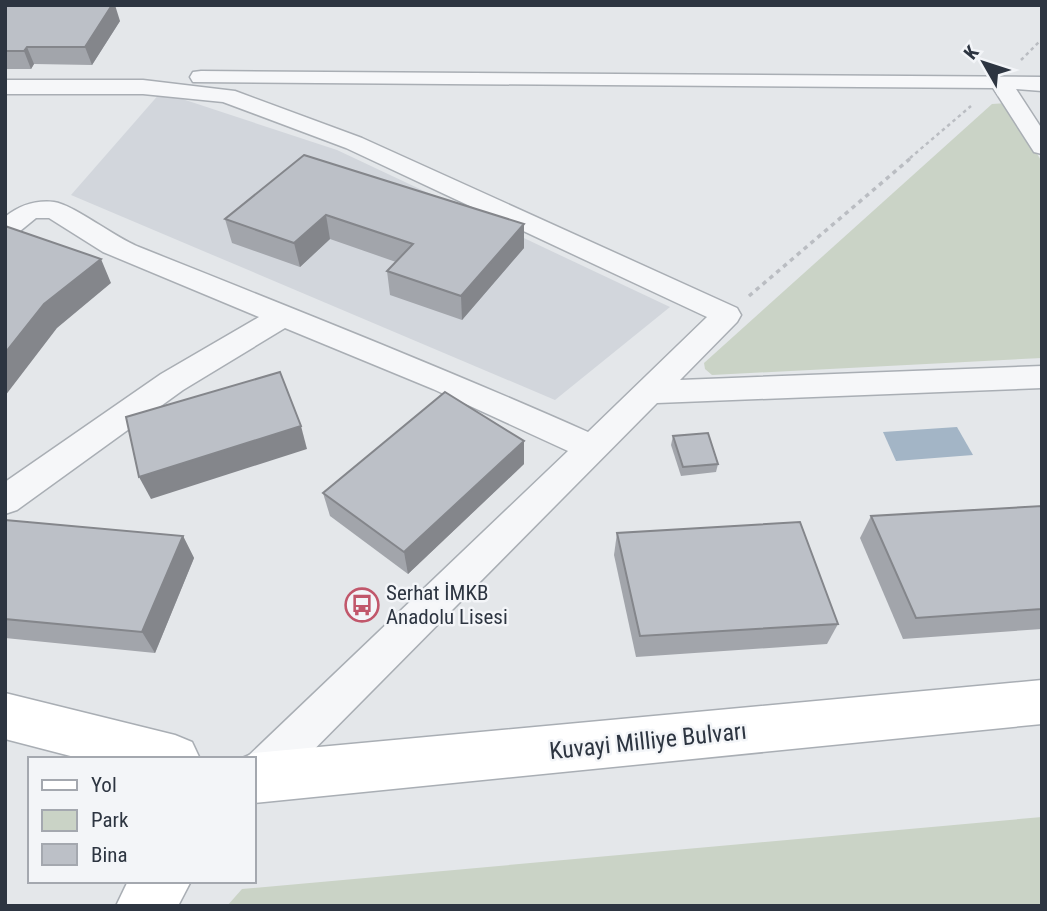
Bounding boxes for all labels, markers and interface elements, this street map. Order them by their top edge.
north arrow [949,28,1019,98]
text: K [959,41,984,64]
place label: Serhat İMKB Anadolu Lisesi [386,581,508,629]
bus stop icon: Serhat İMKB Anadolu Lisesi [343,586,381,624]
street label: Kuvayi Milliye Bulvarı [548,717,748,765]
legend [28,757,256,883]
text: Yol [91,773,117,797]
text: Park [91,808,129,832]
text: Bina [91,843,128,867]

